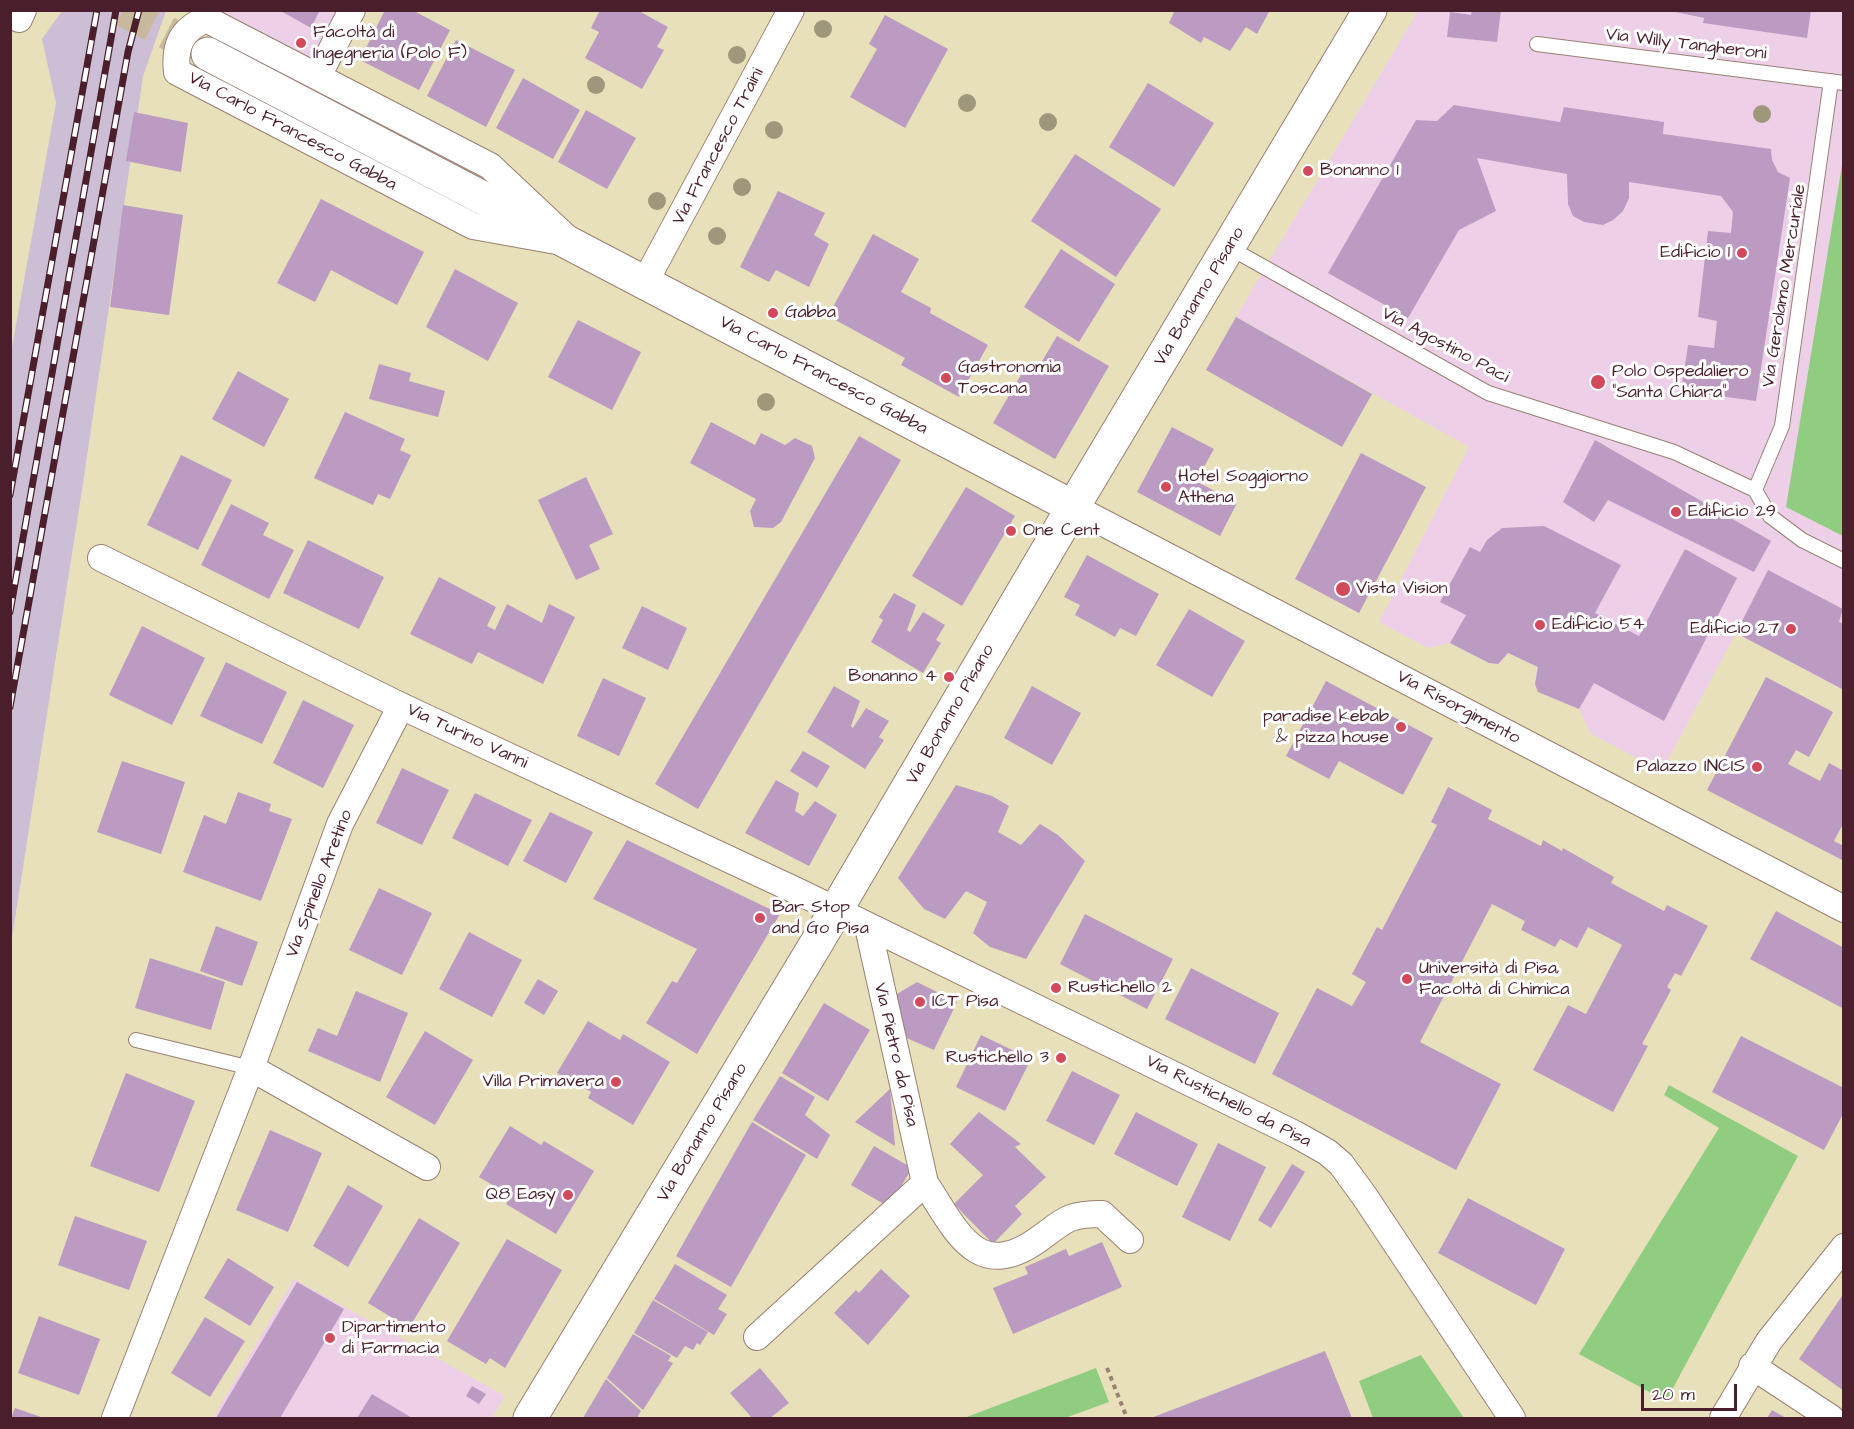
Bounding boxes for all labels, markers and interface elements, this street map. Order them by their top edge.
place label: Facoltà di Ingegneria (Polo F) [313,22,467,64]
street label: Via Willy Tangheroni [1604,24,1768,66]
marker: Facoltà di Ingegneria (Polo F) [294,36,308,50]
street label: Via Francesco Traini [668,65,770,229]
street label: Via Carlo Francesco Gabba [184,68,400,196]
place label: Bonanno 1 [1320,160,1399,182]
marker: Bonanno 1 [1301,164,1315,178]
street label: Via Gerolamo Mercuriale [1758,183,1812,389]
street label: Via Bonanno Pisano [1150,224,1250,370]
place label: Edificio 1 [1660,242,1730,264]
marker: Edificio 1 [1735,246,1749,260]
place label: Gabba [785,302,836,324]
street label: Via Agostino Paci [1377,303,1513,389]
marker: Gabba [766,306,780,320]
street label: Via Carlo Francesco Gabba [715,312,931,440]
place label: Gastronomia Toscana [958,357,1061,400]
place label: Polo Ospedaliero "Santa Chiara" [1612,361,1748,404]
marker: Gastronomia Toscana [939,371,953,385]
marker: Polo Ospedaliero "Santa Chiara" [1589,373,1607,391]
place label: Hotel Soggiorno Athena [1178,466,1308,508]
marker: Hotel Soggiorno Athena [1159,480,1173,494]
place label: Edificio 29 [1688,501,1776,523]
marker: Edificio 29 [1669,505,1683,519]
place label: One Cent [1023,520,1100,542]
marker: One Cent [1004,524,1018,538]
place label: Vista Vision [1356,578,1448,600]
marker: Vista Vision [1334,580,1352,598]
place label: Edificio 54 [1552,614,1644,636]
marker: Edificio 54 [1533,618,1547,632]
place label: Edificio 27 [1690,618,1779,640]
marker: Edificio 27 [1784,622,1798,636]
street label: Via Bonanno Pisano [902,641,1000,789]
place label: Bonanno 4 [848,666,937,688]
street label: Via Risorgimento [1392,666,1524,750]
marker: Bonanno 4 [942,670,956,684]
street label: Via Turino Vanni [403,700,531,774]
place label: paradise kebab & pizza house [1263,706,1389,748]
marker: paradise kebab & pizza house [1394,720,1408,734]
place label: Palazzo INCIS [1636,756,1745,778]
marker: Palazzo INCIS [1750,760,1764,774]
street label: Via Spinello Aretino [282,807,358,961]
place label: Bar Stop and Go Pisa [772,897,869,940]
marker: Bar Stop and Go Pisa [753,911,767,925]
place label: Università di Pisa, Facoltà di Chimica [1419,958,1569,1000]
marker: Università di Pisa, Facoltà di Chimica [1400,972,1414,986]
place label: Rustichello 2 [1068,977,1172,999]
street label: Via Pietro da Pisa [868,981,922,1129]
marker: Rustichello 2 [1049,981,1063,995]
place label: ICT Pisa [932,991,998,1013]
marker: ICT Pisa [913,995,927,1009]
place label: Rustichello 3 [946,1047,1049,1069]
marker: Rustichello 3 [1054,1051,1068,1065]
street label: Via Rustichello da Pisa [1142,1051,1314,1153]
street label: Via Bonanno Pisano [653,1060,753,1206]
place label: Villa Primavera [482,1071,604,1093]
marker: Villa Primavera [609,1075,623,1089]
place label: Q8 Easy [486,1184,556,1206]
marker: Q8 Easy [561,1188,575,1202]
place label: Dipartimento di Farmacia [342,1317,446,1360]
marker: Dipartimento di Farmacia [323,1331,337,1345]
scale bar [1644,1372,1740,1410]
text: 20 m [1652,1382,1695,1407]

